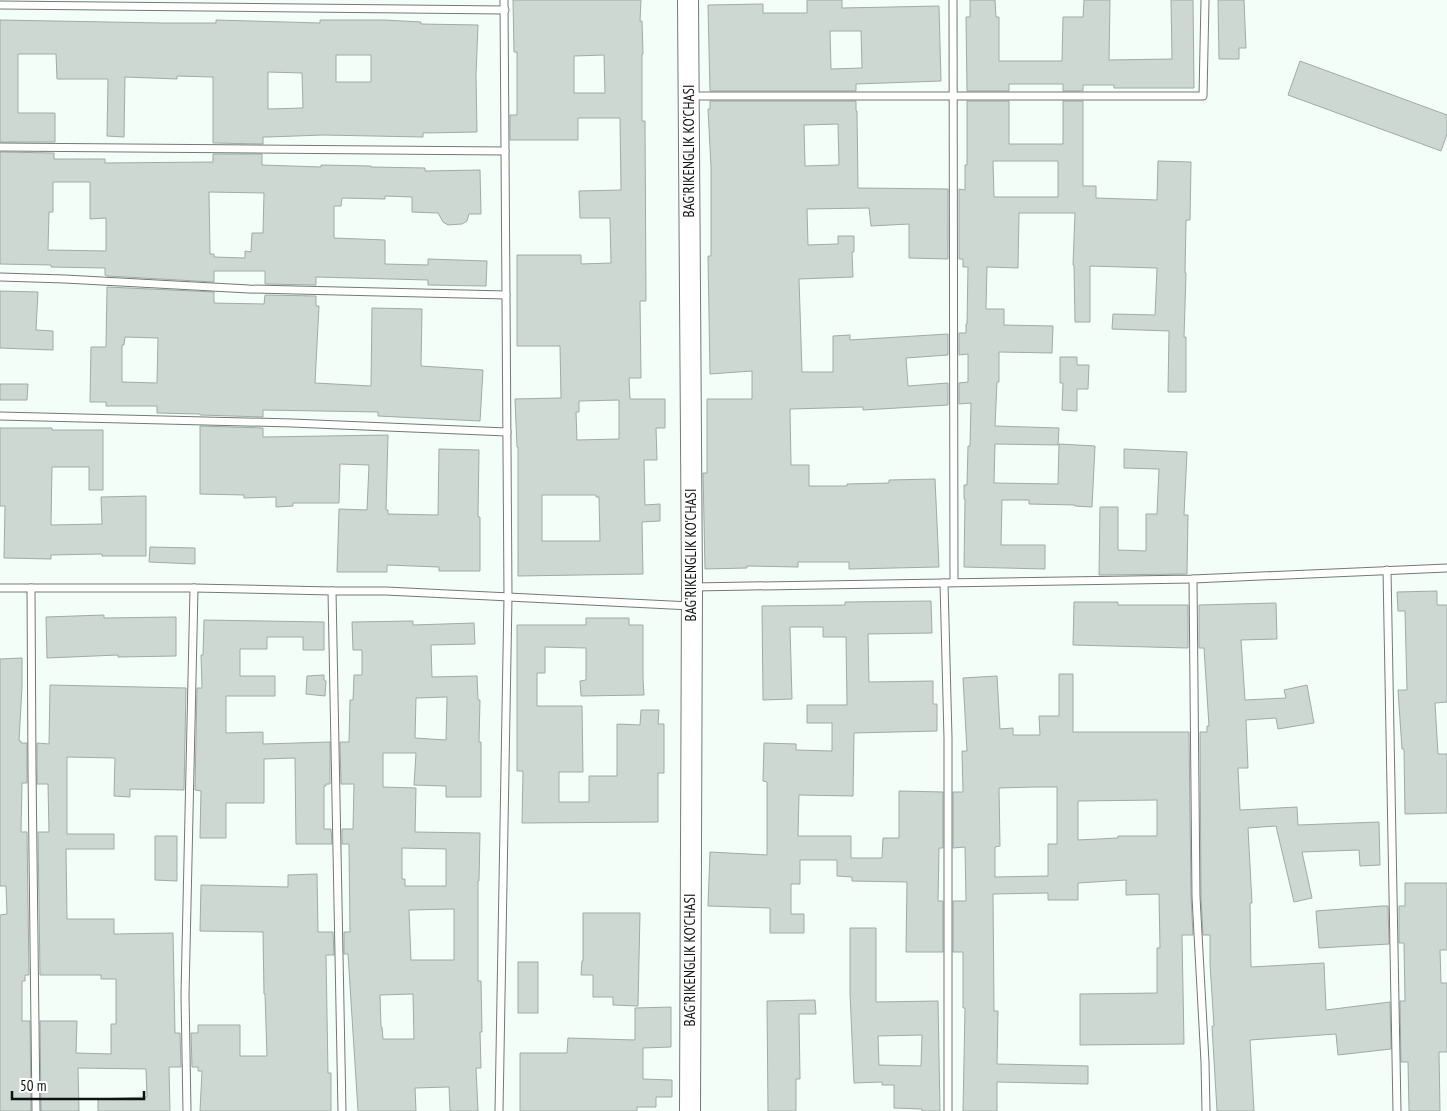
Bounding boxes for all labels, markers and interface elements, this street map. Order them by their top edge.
street label: BAG'RIKENGLIK KO'CHASI [679,85,698,217]
street label: BAG'RIKENGLIK KO'CHASI [681,489,700,621]
street label: BAG'RIKENGLIK KO'CHASI [680,894,699,1026]
scale bar [12,1068,145,1100]
text: 50 m [20,1076,46,1095]

